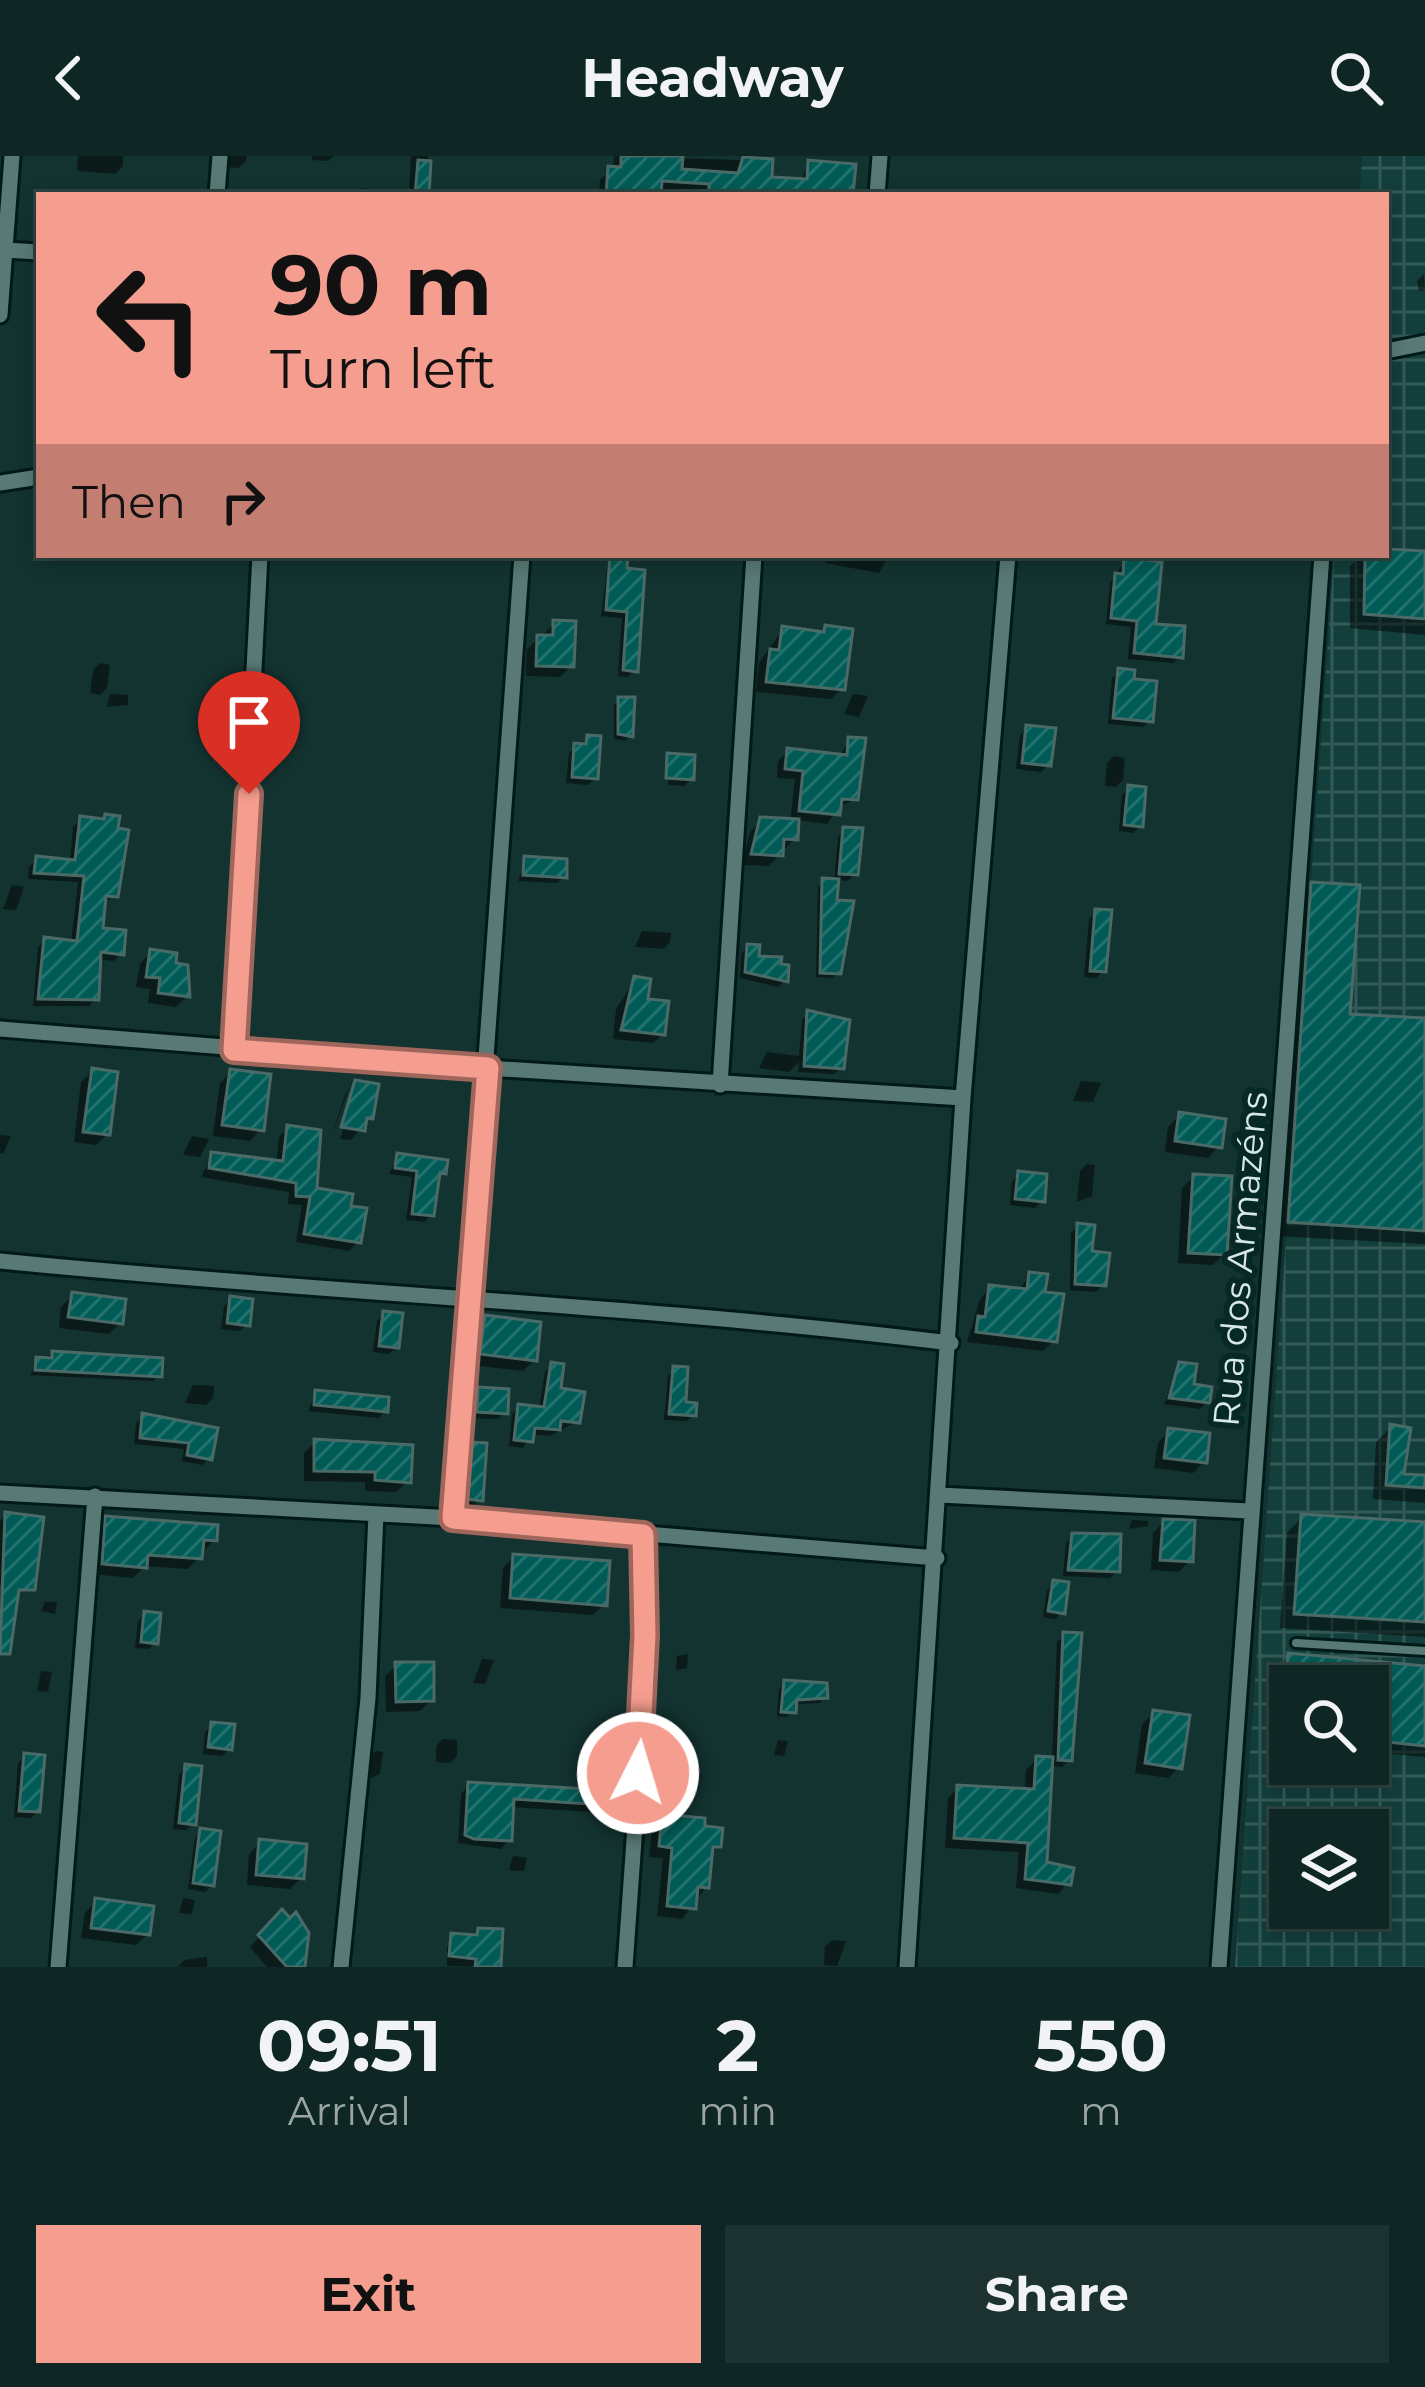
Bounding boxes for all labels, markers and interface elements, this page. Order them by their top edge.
icon: back [36,45,102,111]
text: Headway [581,45,844,111]
icon: search [1323,45,1389,111]
text: 90 m [270,234,492,336]
icon: left [72,240,228,396]
text: Turn left [270,336,496,402]
icon: right [210,468,276,534]
text: Then [72,474,186,529]
pin [198,671,300,794]
icon: arrive [216,689,282,755]
street label: Rua dos Armazéns [1203,1090,1277,1428]
map controls [1269,1665,1389,1929]
button: search [1269,1665,1389,1785]
position arrow [575,1710,701,1836]
button: layers [1269,1809,1389,1929]
text: 09:51 [257,2001,442,2089]
text: 2 [716,2001,759,2089]
text: 550 [1034,2001,1168,2089]
text: Arrival [288,2087,411,2135]
text: min [699,2087,777,2135]
text: m [1080,2087,1122,2135]
button: Exit [36,2225,701,2363]
button: Share [725,2225,1389,2363]

